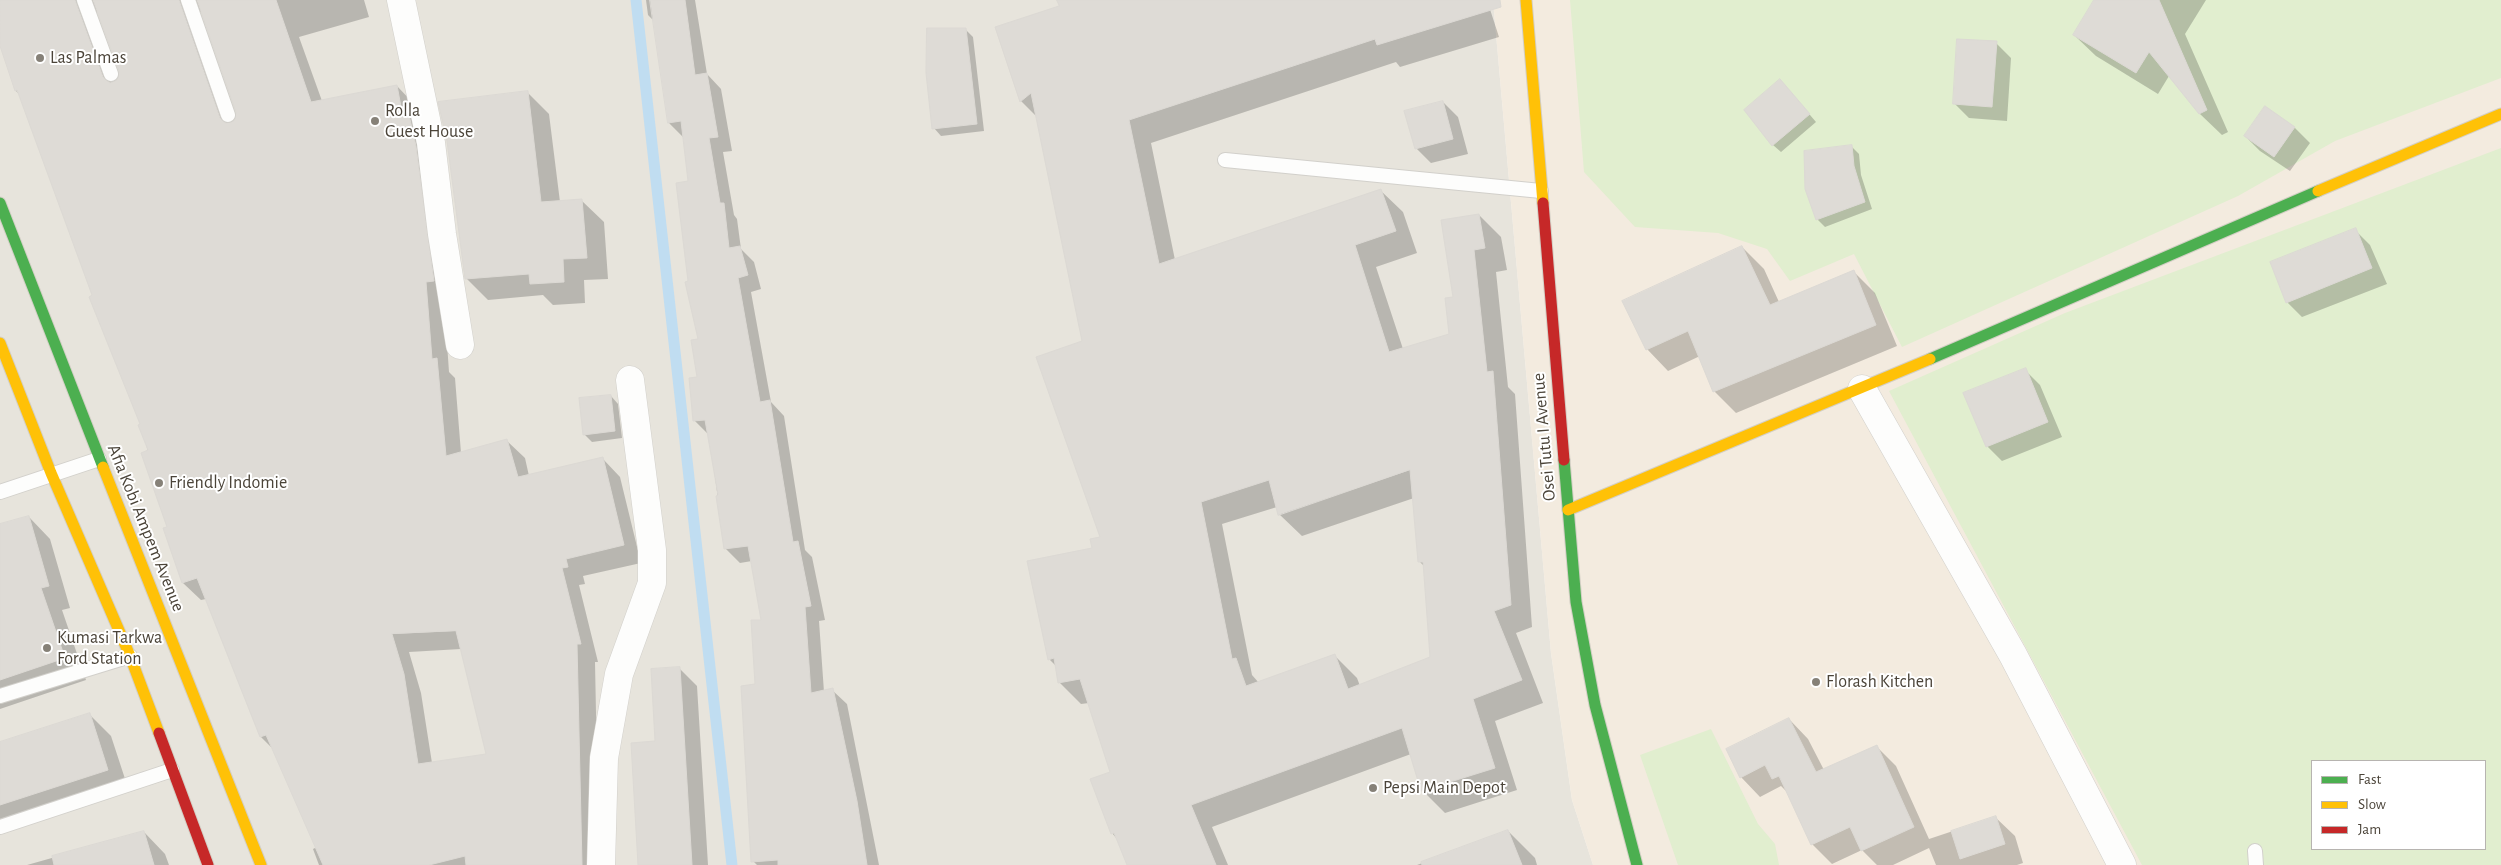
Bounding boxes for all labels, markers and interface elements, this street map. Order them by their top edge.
place label: Las Palmas [50,47,126,69]
marker: Las Palmas [34,52,46,64]
place label: Rolla Guest House [385,100,473,142]
marker: Rolla Guest House [369,115,381,127]
street label: Osei Tutu I Avenue [1528,372,1560,502]
street label: Afia Kobi Ampem Avenue [103,441,189,615]
place label: Friendly Indomie [169,472,287,494]
marker: Friendly Indomie [153,477,165,489]
place label: Kumasi Tarkwa Ford Station [57,627,162,670]
marker: Kumasi Tarkwa Ford Station [41,642,53,654]
place label: Florash Kitchen [1826,671,1933,693]
marker: Florash Kitchen [1810,676,1822,688]
legend [2311,760,2486,850]
text: Fast [2358,772,2381,787]
place label: Pepsi Main Depot [1383,777,1506,799]
marker: Pepsi Main Depot [1367,782,1379,794]
text: Slow [2358,797,2386,812]
text: Jam [2358,822,2381,837]

